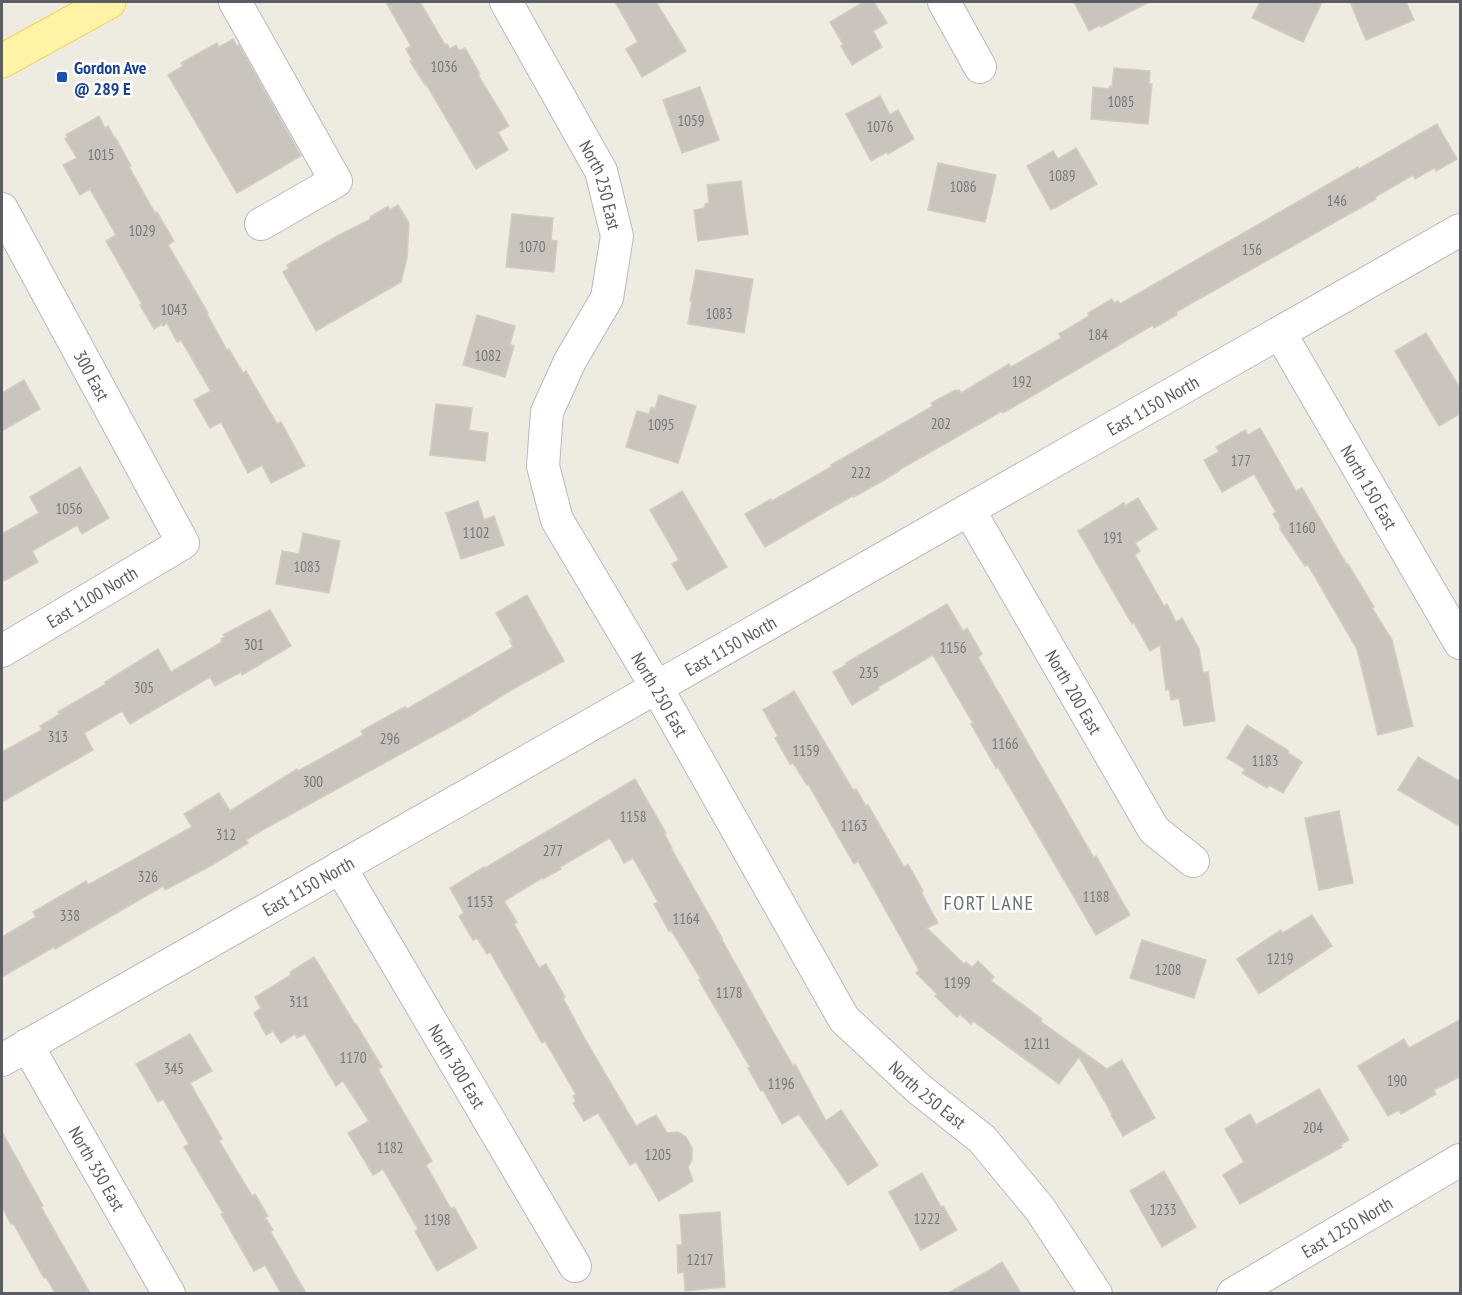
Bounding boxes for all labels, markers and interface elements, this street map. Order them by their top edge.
place label: Gordon Ave @ 289 E [74,56,147,100]
house number: 1036 [430,57,458,76]
marker: Gordon Ave @ 289 E [55,70,69,84]
house number: 1085 [1107,92,1135,111]
house number: 1059 [677,111,705,130]
house number: 1076 [866,117,894,136]
street label: North 250 East [574,136,627,232]
house number: 1015 [87,145,115,164]
house number: 1089 [1048,166,1076,185]
house number: 1086 [949,177,977,196]
house number: 146 [1327,191,1347,210]
house number: 1029 [128,221,156,240]
house number: 1070 [518,237,546,256]
house number: 156 [1242,240,1262,259]
house number: 1043 [160,300,188,319]
house number: 1083 [705,304,733,323]
house number: 184 [1088,325,1108,344]
street label: 300 East [69,346,115,404]
house number: 1082 [474,346,502,365]
street label: East 1150 North [1103,370,1203,440]
house number: 192 [1012,372,1032,391]
house number: 202 [931,414,951,433]
house number: 1095 [647,415,675,434]
street label: North 150 East [1336,441,1403,533]
house number: 177 [1231,451,1251,470]
house number: 222 [851,463,871,482]
house number: 1056 [55,499,83,518]
house number: 1160 [1288,518,1316,537]
house number: 1102 [462,523,490,542]
house number: 191 [1103,528,1123,547]
house number: 1083 [293,557,321,576]
street label: East 1100 North [42,561,142,633]
street label: East 1150 North [680,610,780,681]
house number: 301 [244,635,264,654]
house number: 1156 [939,638,967,657]
street label: North 200 East [1041,645,1108,738]
street label: North 250 East [627,648,693,741]
house number: 235 [859,663,879,682]
house number: 305 [134,678,154,697]
house number: 313 [48,727,68,746]
house number: 296 [380,729,400,748]
house number: 1166 [991,734,1019,753]
house number: 1159 [792,741,820,760]
house number: 1183 [1251,751,1279,770]
house number: 300 [303,772,323,791]
house number: 1158 [619,807,647,826]
house number: 1163 [840,816,868,835]
house number: 312 [216,825,236,844]
house number: 277 [543,841,563,860]
street label: East 1150 North [258,851,358,921]
house number: 326 [138,867,158,886]
house number: 1188 [1082,887,1110,906]
district label: FORT LANE [943,890,1035,916]
house number: 1153 [466,892,494,911]
house number: 338 [60,906,80,925]
house number: 1164 [672,909,700,928]
house number: 1219 [1266,949,1294,968]
house number: 1208 [1154,960,1182,979]
house number: 1199 [943,973,971,992]
house number: 1178 [715,983,743,1002]
house number: 311 [289,992,309,1011]
street label: North 300 East [424,1020,491,1112]
house number: 1211 [1023,1034,1051,1053]
house number: 1170 [339,1048,367,1067]
street label: North 250 East [884,1056,971,1133]
house number: 345 [164,1059,184,1078]
house number: 190 [1387,1071,1407,1090]
house number: 1196 [767,1074,795,1093]
house number: 204 [1303,1118,1323,1137]
street label: North 350 East [64,1122,131,1215]
house number: 1182 [376,1138,404,1157]
house number: 1205 [644,1145,672,1164]
street label: East 1250 North [1297,1191,1396,1263]
house number: 1233 [1149,1200,1177,1219]
house number: 1222 [913,1209,941,1228]
house number: 1198 [423,1210,451,1229]
house number: 1217 [686,1250,714,1269]

